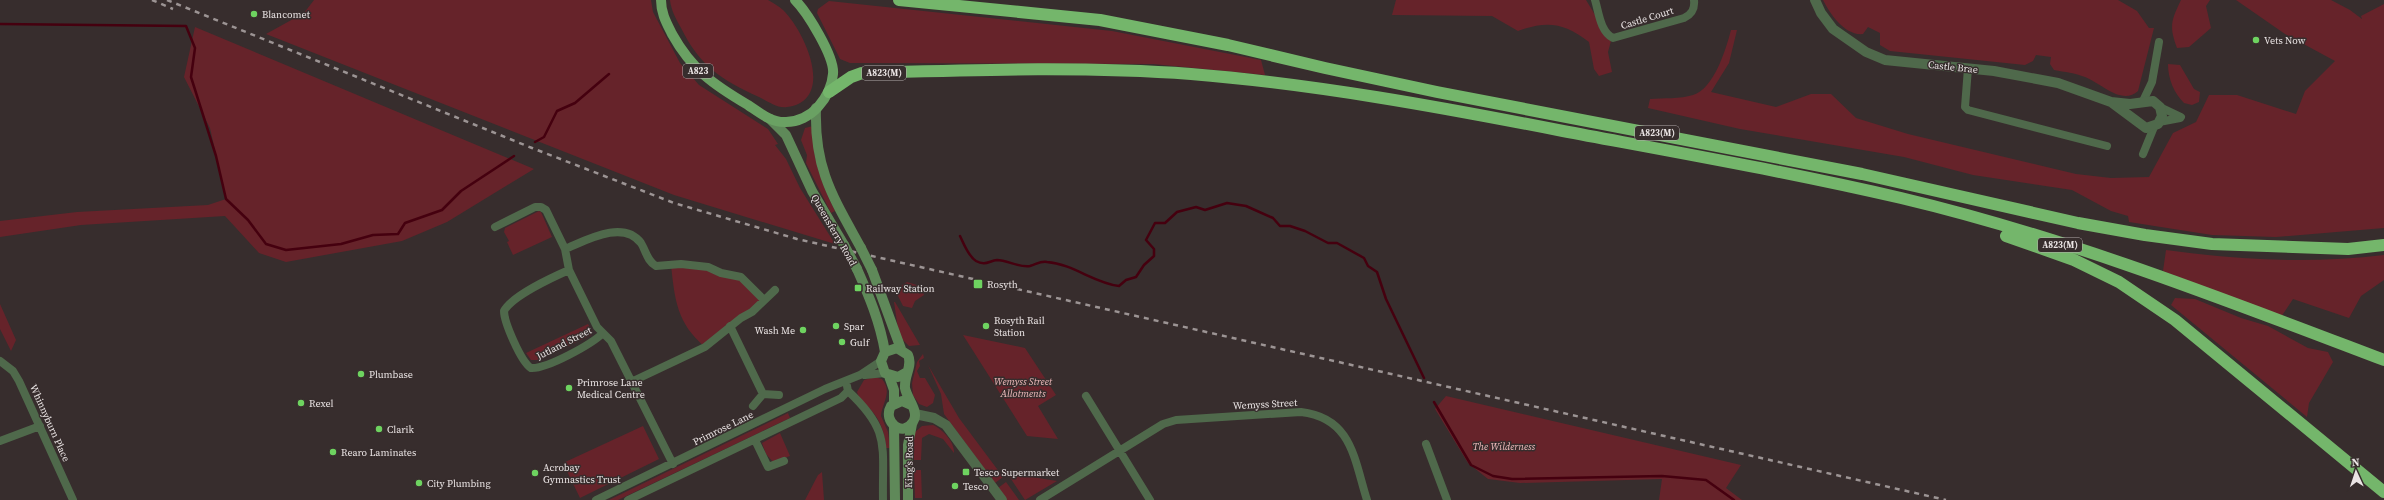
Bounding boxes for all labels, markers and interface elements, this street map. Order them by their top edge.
street label: Castle Court [1619,4,1676,32]
place label: Blancomet [262,8,311,21]
marker: Blancomet [249,9,259,19]
place label: Vets Now [2264,34,2306,47]
marker: Vets Now [2251,35,2261,45]
street label: Castle Brae [1927,58,1979,76]
road number: A823 [683,64,713,78]
road number: A823(M) [862,66,906,80]
road number: A823(M) [1635,126,1679,140]
street label: Queensferry Road [808,192,860,268]
road number: A823(M) [2038,238,2082,252]
marker: Rosyth [972,278,984,290]
place label: Rosyth [987,278,1018,291]
place label: Railway Station [866,282,935,295]
marker: Railway Station [853,283,863,293]
place label: Rosyth Rail Station [994,314,1045,339]
place label: Spar [844,320,865,333]
marker: Spar [831,321,841,331]
marker: Rosyth Rail Station [981,321,991,331]
street label: Jutland Street [533,323,595,363]
place label: Wash Me [754,324,795,337]
marker: Wash Me [798,325,808,335]
place label: Gulf [850,336,871,349]
marker: Gulf [837,337,847,347]
place label: Plumbase [369,368,413,381]
marker: Plumbase [356,369,366,379]
park label: Wemyss Street Allotments [994,375,1053,400]
place label: Primrose Lane Medical Centre [577,376,645,401]
street label: Whinnyburn Place [27,382,73,464]
marker: Primrose Lane Medical Centre [564,383,574,393]
street label: Wemyss Street [1232,396,1298,412]
place label: Rexel [309,397,334,410]
marker: Rexel [296,398,306,408]
street label: Primrose Lane [691,408,755,448]
place label: Clarik [387,423,414,436]
marker: Clarik [374,424,384,434]
street label: King's Road [902,436,916,488]
park label: The Wilderness [1473,440,1536,453]
place label: Rearo Laminates [341,446,416,459]
marker: Rearo Laminates [328,447,338,457]
north arrow [2336,452,2376,492]
text: N [2351,455,2360,470]
place label: Acrobay Gymnastics Trust [543,461,621,486]
place label: Tesco Supermarket [974,466,1060,479]
marker: Tesco Supermarket [961,467,971,477]
marker: Acrobay Gymnastics Trust [530,468,540,478]
place label: City Plumbing [427,477,491,490]
marker: City Plumbing [414,478,424,488]
place label: Tesco [963,480,989,493]
marker: Tesco [950,481,960,491]

